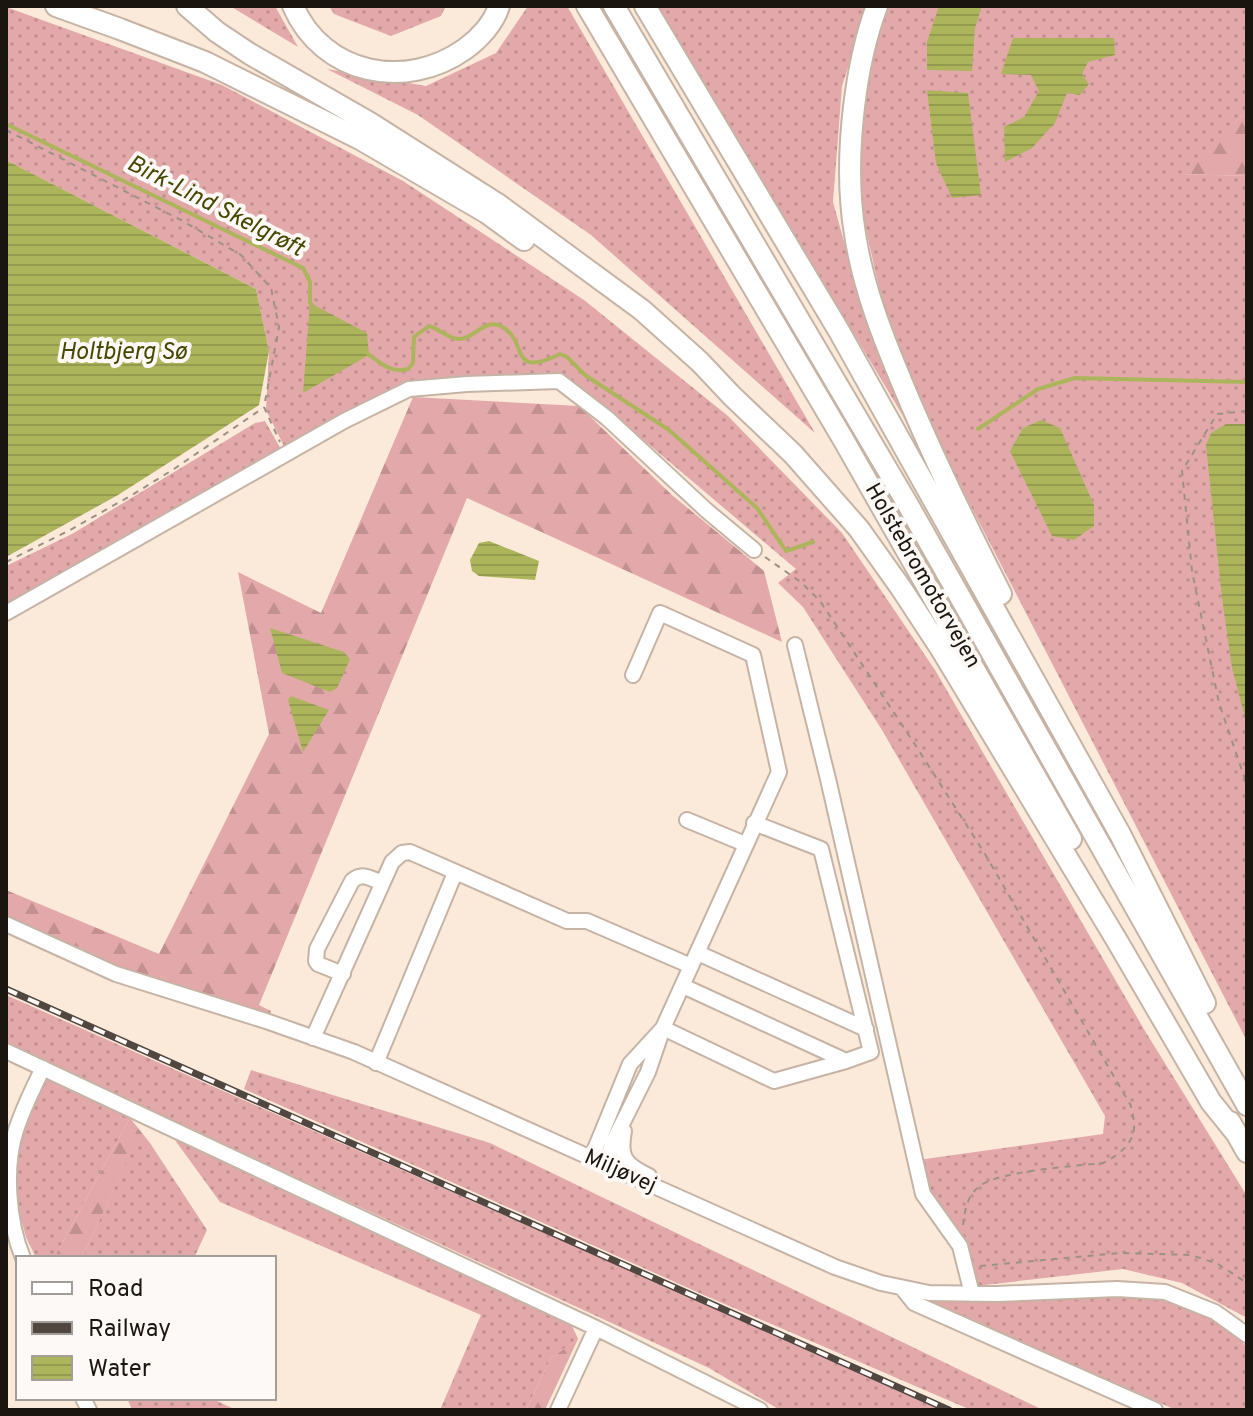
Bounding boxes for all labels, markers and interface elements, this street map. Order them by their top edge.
water label: Birk-Lind Skelgrøft [121,149,310,265]
water label: Holtbjerg Sø [59,338,188,368]
street label: Holstebromotorvejen [858,479,986,673]
street label: Miljøvej [580,1144,660,1200]
legend [16,1256,276,1400]
text: Road [88,1275,144,1305]
text: Railway [88,1315,171,1345]
text: Water [88,1355,151,1385]

